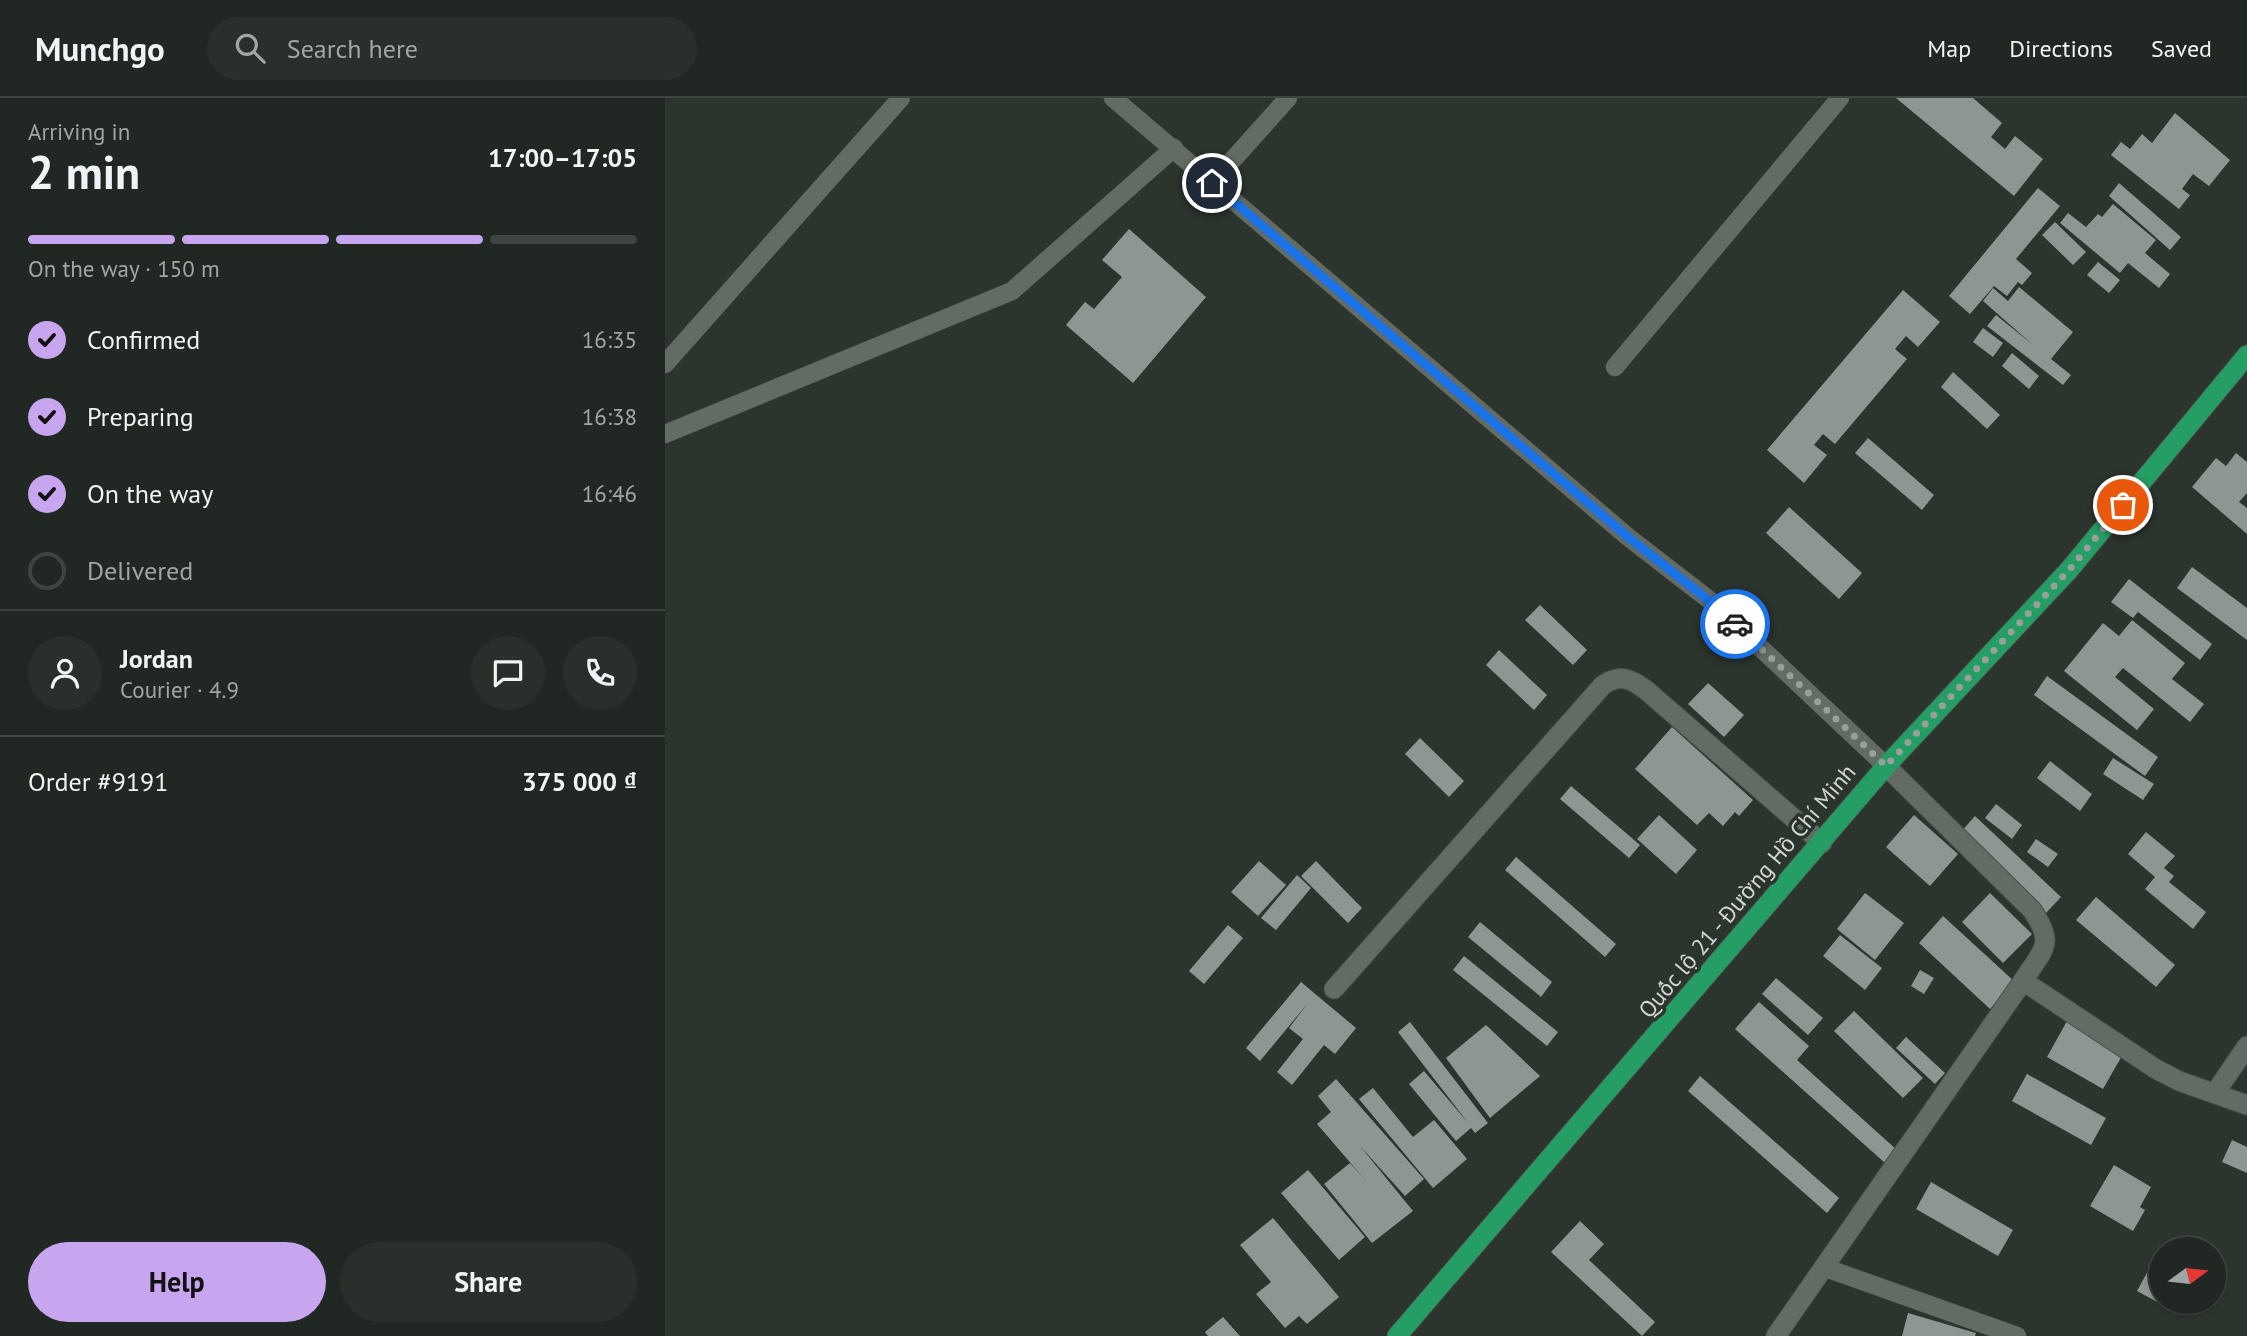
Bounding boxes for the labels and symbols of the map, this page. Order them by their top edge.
pin [1182,153,1242,213]
pin [2093,475,2153,535]
courier [1700,589,1770,659]
street label: Quốc lộ 21 - Đường Hồ Chí Minh [1632,758,1861,1024]
north arrow [2149,1237,2226,1314]

